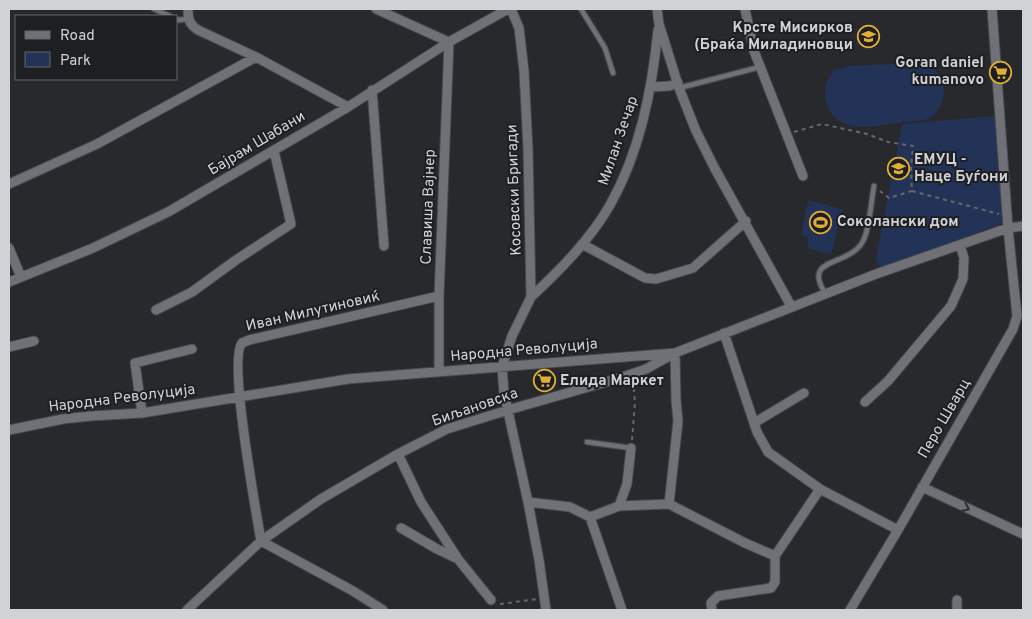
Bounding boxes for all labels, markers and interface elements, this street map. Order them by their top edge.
legend [15,15,178,80]
place label: Крсте Мисирков (Браќа Миладиновци [694,19,853,55]
school or university icon: Крсте Мисирков (Браќа Миладиновци [857,25,881,49]
text: Road [60,27,95,46]
text: Park [60,52,91,71]
place label: Goran daniel kumanovo [895,54,984,90]
supermarket icon: Goran daniel kumanovo [988,60,1012,84]
street label: Милан Зечар [595,94,643,188]
street label: Бајрам Шабани [205,108,309,180]
street label: Косовски Бригади [503,124,527,256]
street label: Славиша Вајнер [417,149,441,265]
place label: ЕМУЦ - Наце Буѓони [914,151,1008,187]
school or university icon: ЕМУЦ - Наце Буѓони [886,157,910,181]
sports icon: Соколански дом [809,210,833,234]
place label: Соколански дом [837,213,959,232]
street label: Иван Милутиновиќ [244,287,382,337]
street label: Народна Револуција [450,335,598,367]
supermarket icon: Елида Маркет [532,369,556,393]
place label: Елида Маркет [560,372,664,391]
street label: Перо Шварц [915,376,975,462]
street label: Народна Револуција [48,381,196,417]
street label: Биљановска [429,384,521,432]
one-way arrow [961,501,970,512]

